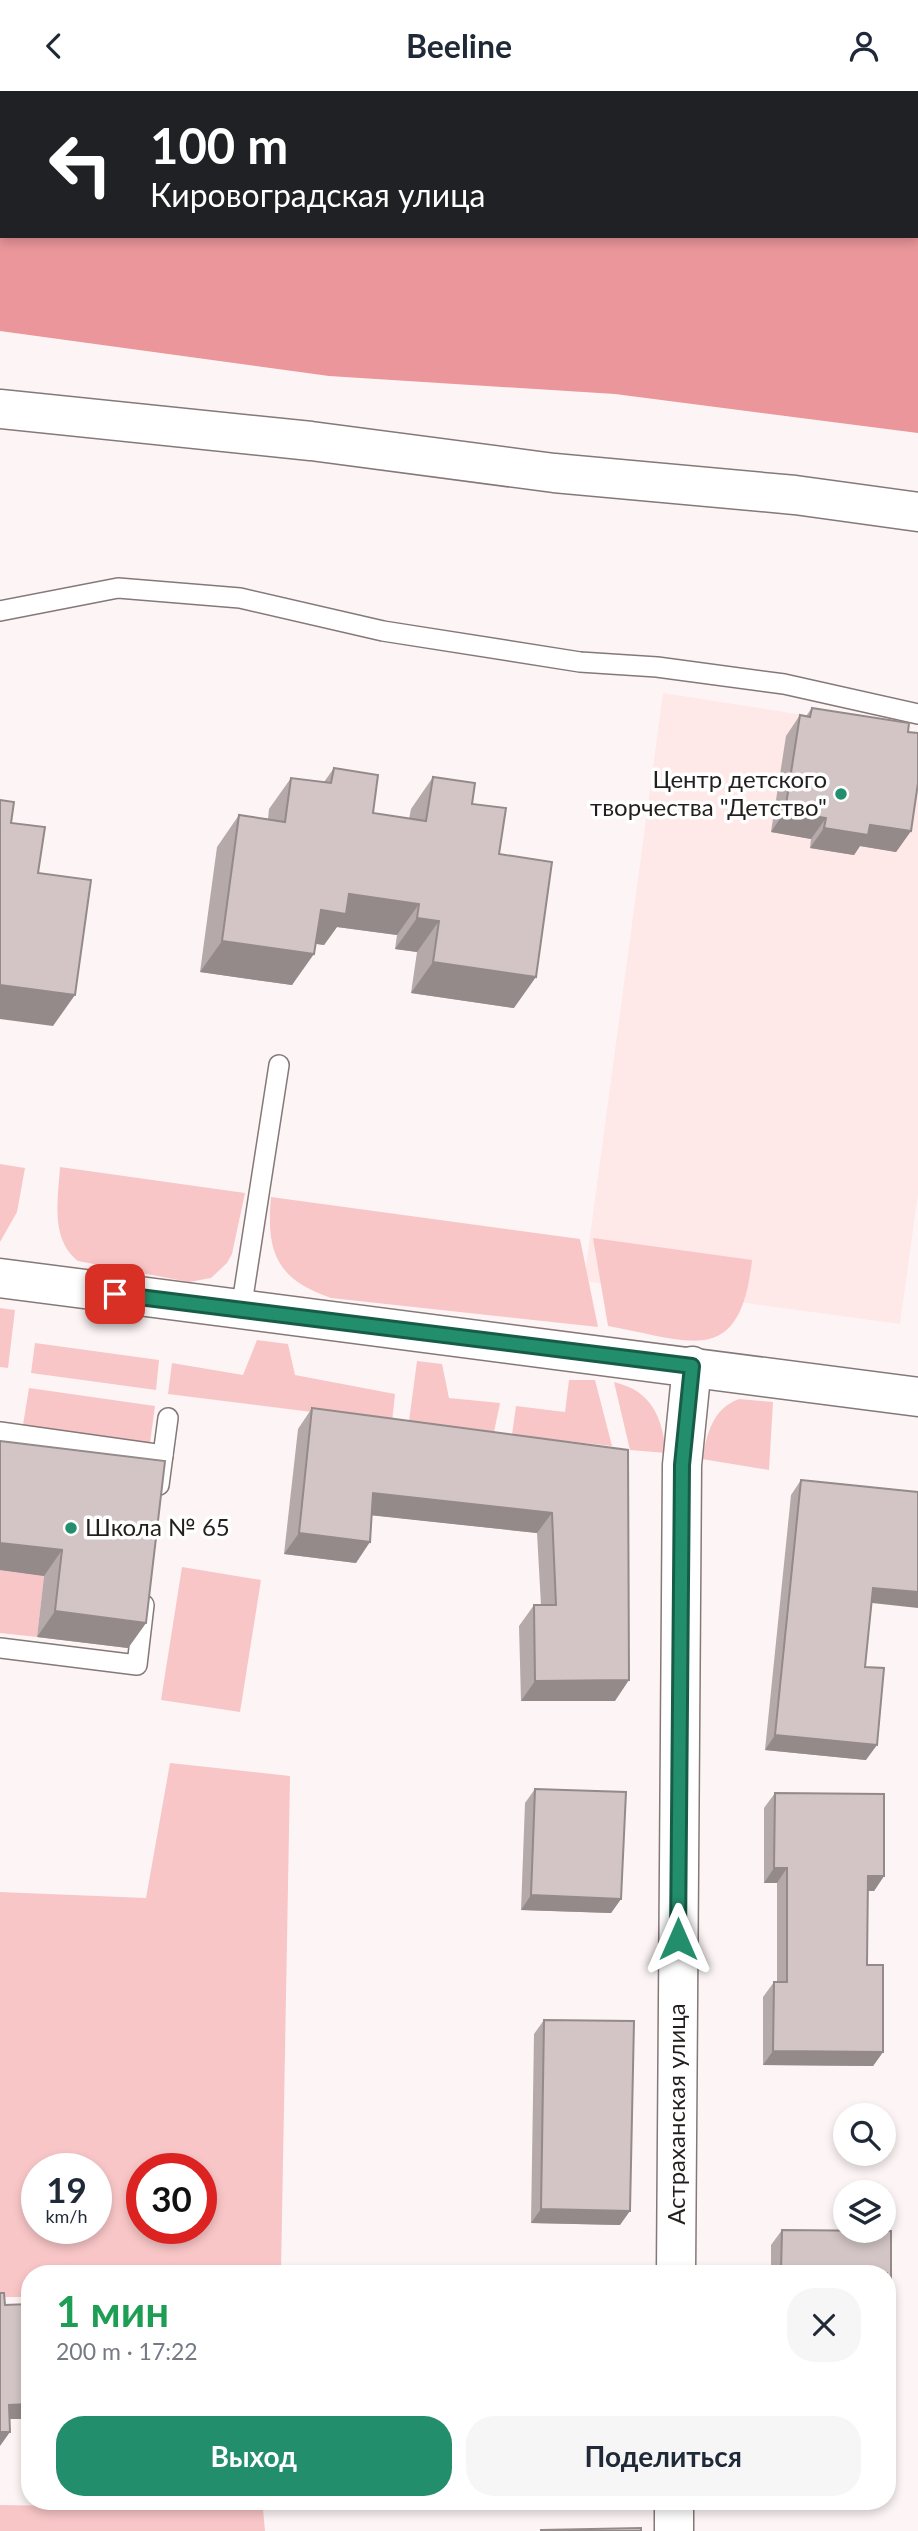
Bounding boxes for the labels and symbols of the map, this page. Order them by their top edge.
place label: Центр детского творчества "Детство" [590,764,827,821]
marker: Центр детского творчества "Детство" [833,786,849,802]
pin [85,1264,145,1324]
place label: Школа № 65 [85,1512,230,1541]
marker: Школа № 65 [63,1520,79,1536]
position arrow [641,1902,715,1976]
street label: Астраханская улица [661,2003,690,2225]
speed limit sign: 30 [126,2153,217,2244]

